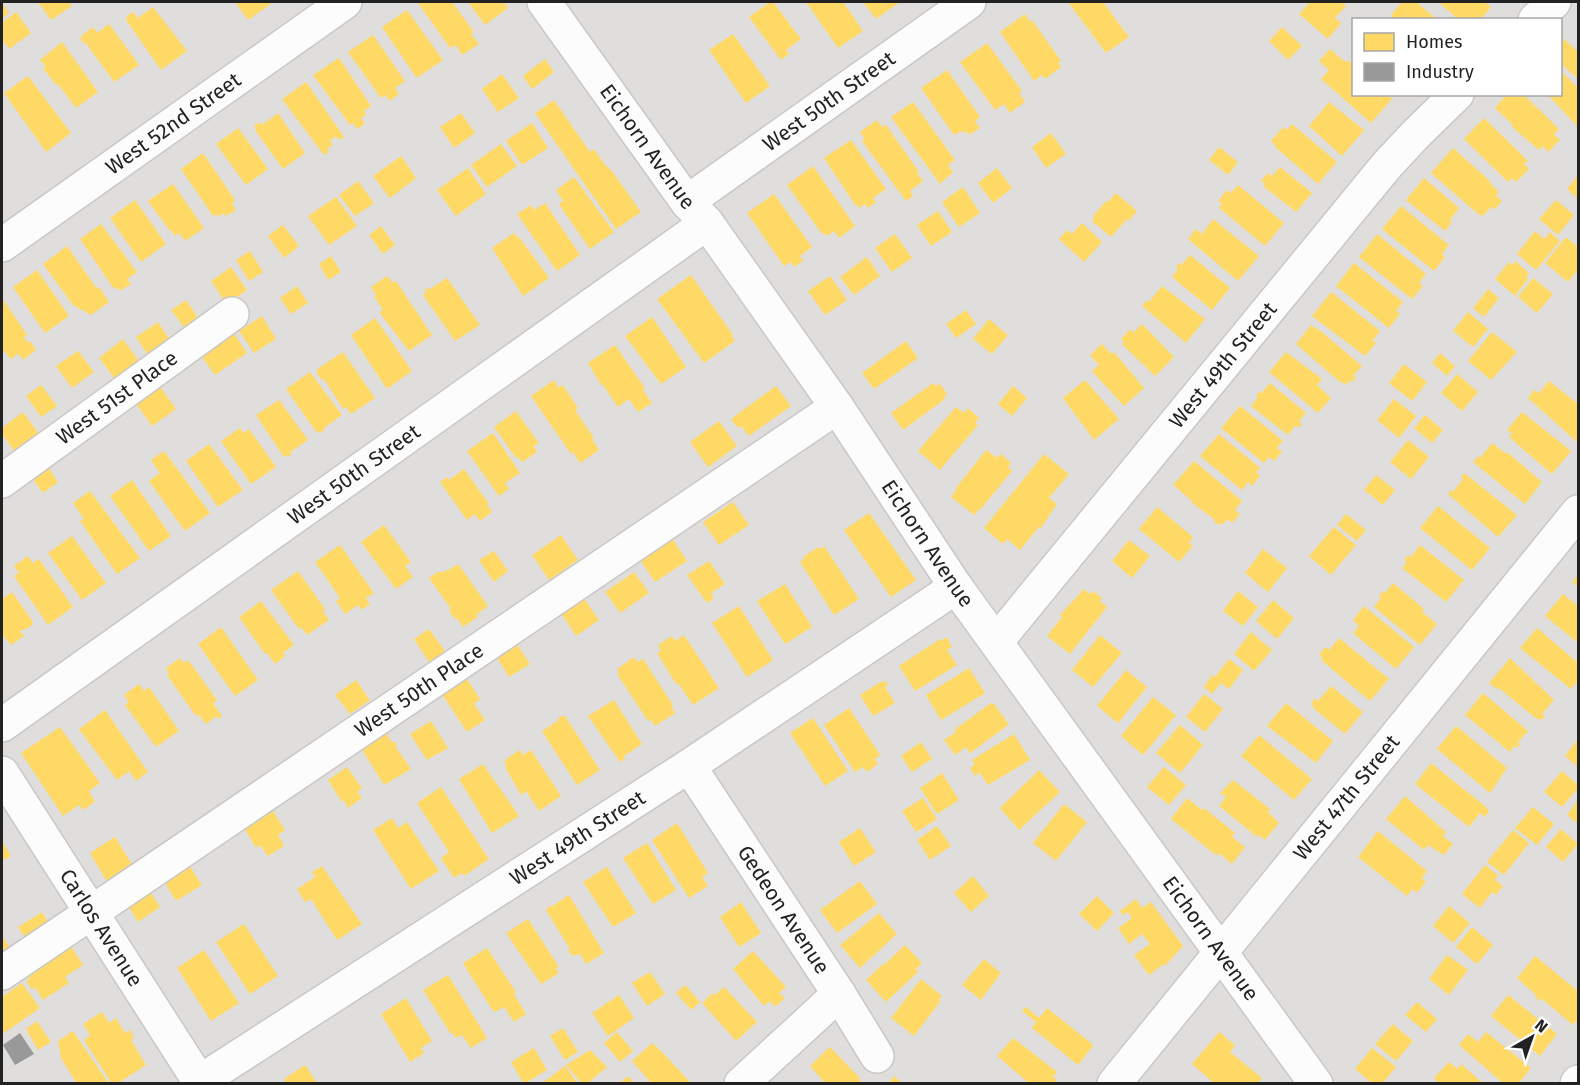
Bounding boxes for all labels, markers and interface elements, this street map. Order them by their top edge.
legend [1352,18,1562,96]
text: Homes [1406,31,1462,53]
street label: West 50th Street [758,45,901,157]
text: Industry [1406,61,1474,83]
street label: West 52nd Street [101,67,246,180]
street label: Eichorn Avenue [594,79,700,215]
street label: West 49th Street [1163,296,1283,434]
street label: West 51st Place [51,345,183,450]
street label: West 50th Street [283,418,425,530]
street label: Eichorn Avenue [876,475,979,612]
street label: West 50th Place [350,637,489,743]
street label: West 47th Street [1288,729,1405,865]
street label: West 49th Street [505,785,650,891]
street label: Gedeon Avenue [732,840,835,979]
street label: Carlos Avenue [54,864,148,992]
street label: Eichorn Avenue [1157,871,1264,1006]
north arrow [1502,1007,1562,1067]
text: N [1531,1015,1551,1037]

